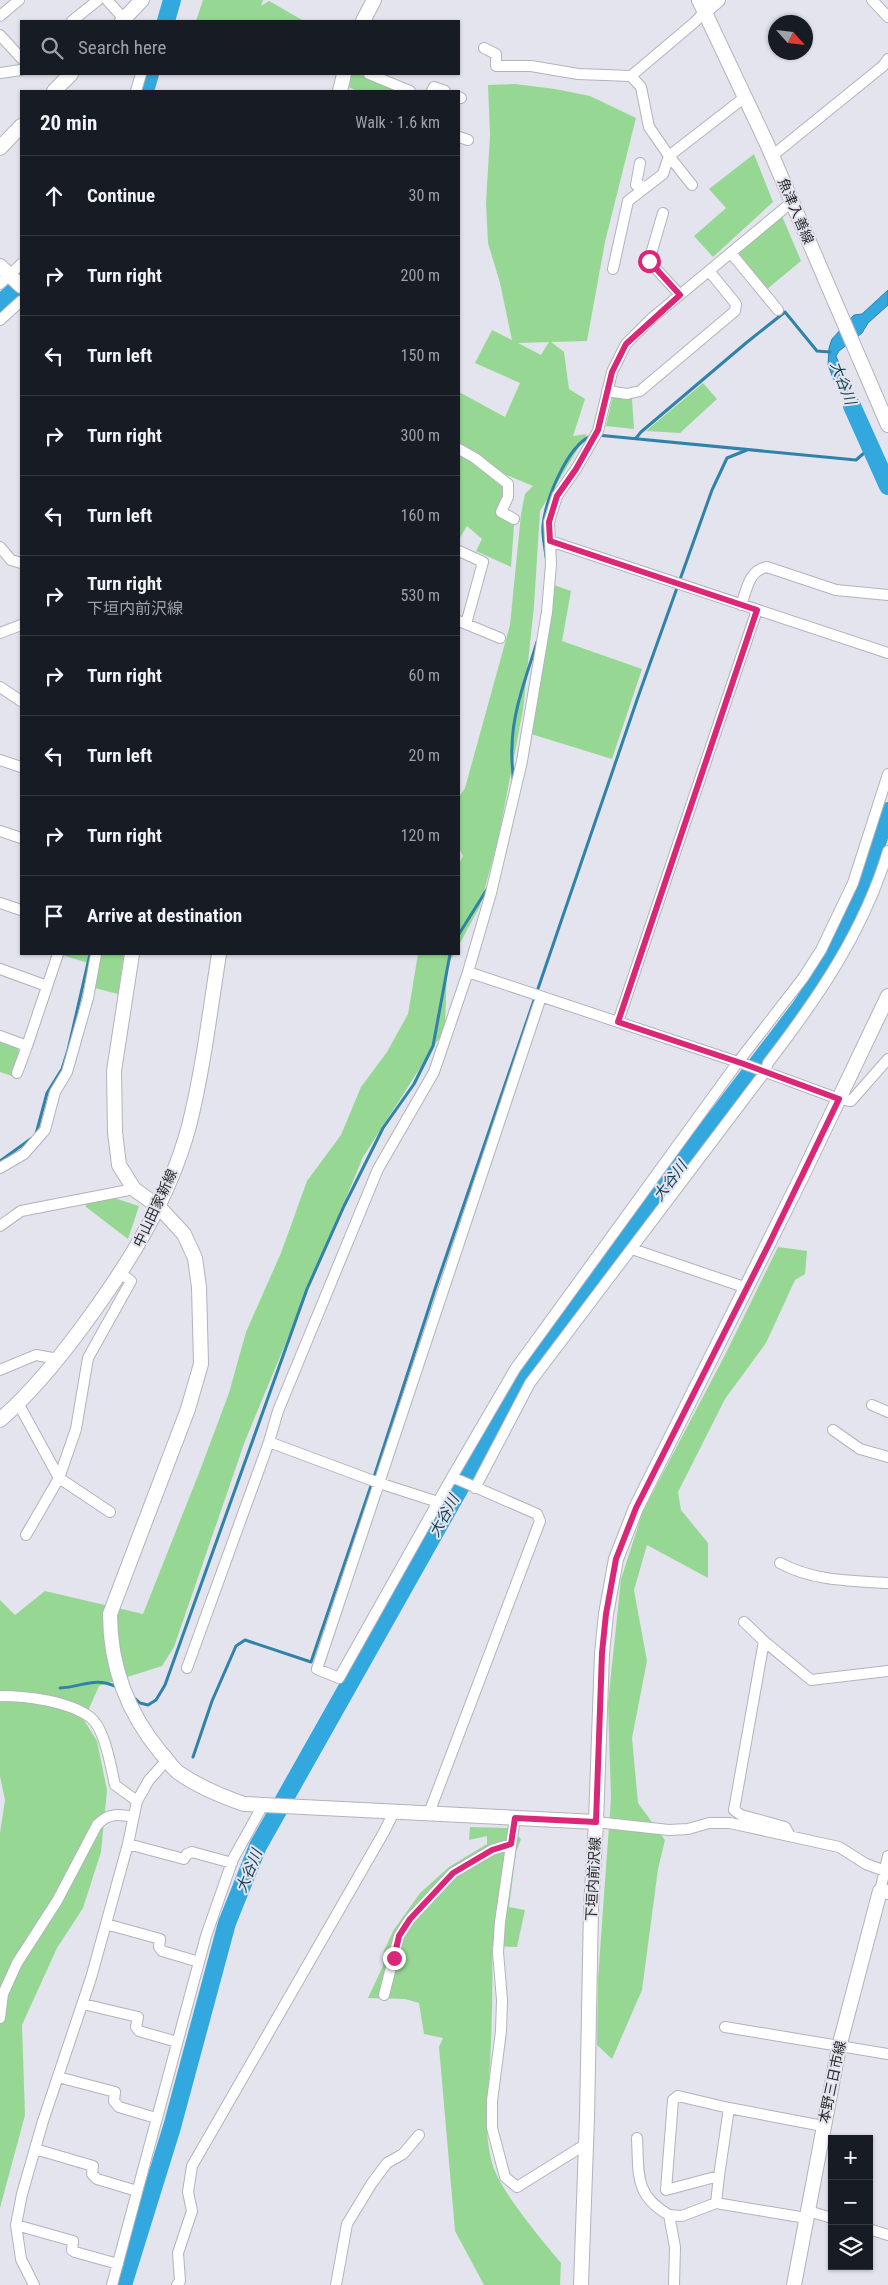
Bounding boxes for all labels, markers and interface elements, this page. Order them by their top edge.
north arrow [768,15,813,60]
search box [20,20,460,75]
icon: search [38,34,66,62]
text: Search here [78,36,166,59]
text: 20 min [40,111,97,135]
text: Walk · 1.6 km [355,113,440,132]
street label: 魚津入善線 [775,176,817,246]
icon: ahead [40,182,68,210]
text: Continue [87,184,155,207]
text: 30 m [408,186,440,205]
route start [638,250,661,273]
icon: right [40,262,68,290]
text: Turn right [87,264,162,287]
text: 200 m [401,266,440,285]
icon: left [40,342,68,370]
text: Turn left [87,344,152,367]
text: 150 m [401,346,440,365]
water label: 大谷川 [827,359,860,409]
icon: right [40,422,68,450]
text: Turn right [87,424,162,447]
text: 300 m [401,426,440,445]
icon: left [40,502,68,530]
text: Turn left [87,504,152,527]
text: 160 m [401,506,440,525]
text: Turn right [87,572,162,595]
icon: right [40,582,68,610]
text: 530 m [401,586,440,605]
text: 下垣内前沢線 [87,599,183,618]
icon: right [40,662,68,690]
text: Turn right [87,664,162,687]
text: 60 m [408,666,440,685]
icon: left [40,742,68,770]
text: Turn left [87,744,152,767]
text: 20 m [408,746,440,765]
icon: right [40,822,68,850]
text: Turn right [87,824,162,847]
text: 120 m [401,826,440,845]
icon: arrive [40,902,68,930]
text: Arrive at destination [87,904,242,927]
water label: 大谷川 [649,1156,692,1204]
street label: 中山田家新線 [130,1167,180,1249]
water label: 大谷川 [425,1490,464,1540]
street label: 下垣内前沢線 [583,1837,603,1921]
water label: 大谷川 [232,1845,267,1895]
route end [383,1947,406,1970]
street label: 本野三日市線 [815,2039,849,2125]
map controls [828,2135,873,2270]
button: + [828,2135,873,2180]
button: − [828,2180,873,2225]
button: layers [828,2225,873,2270]

